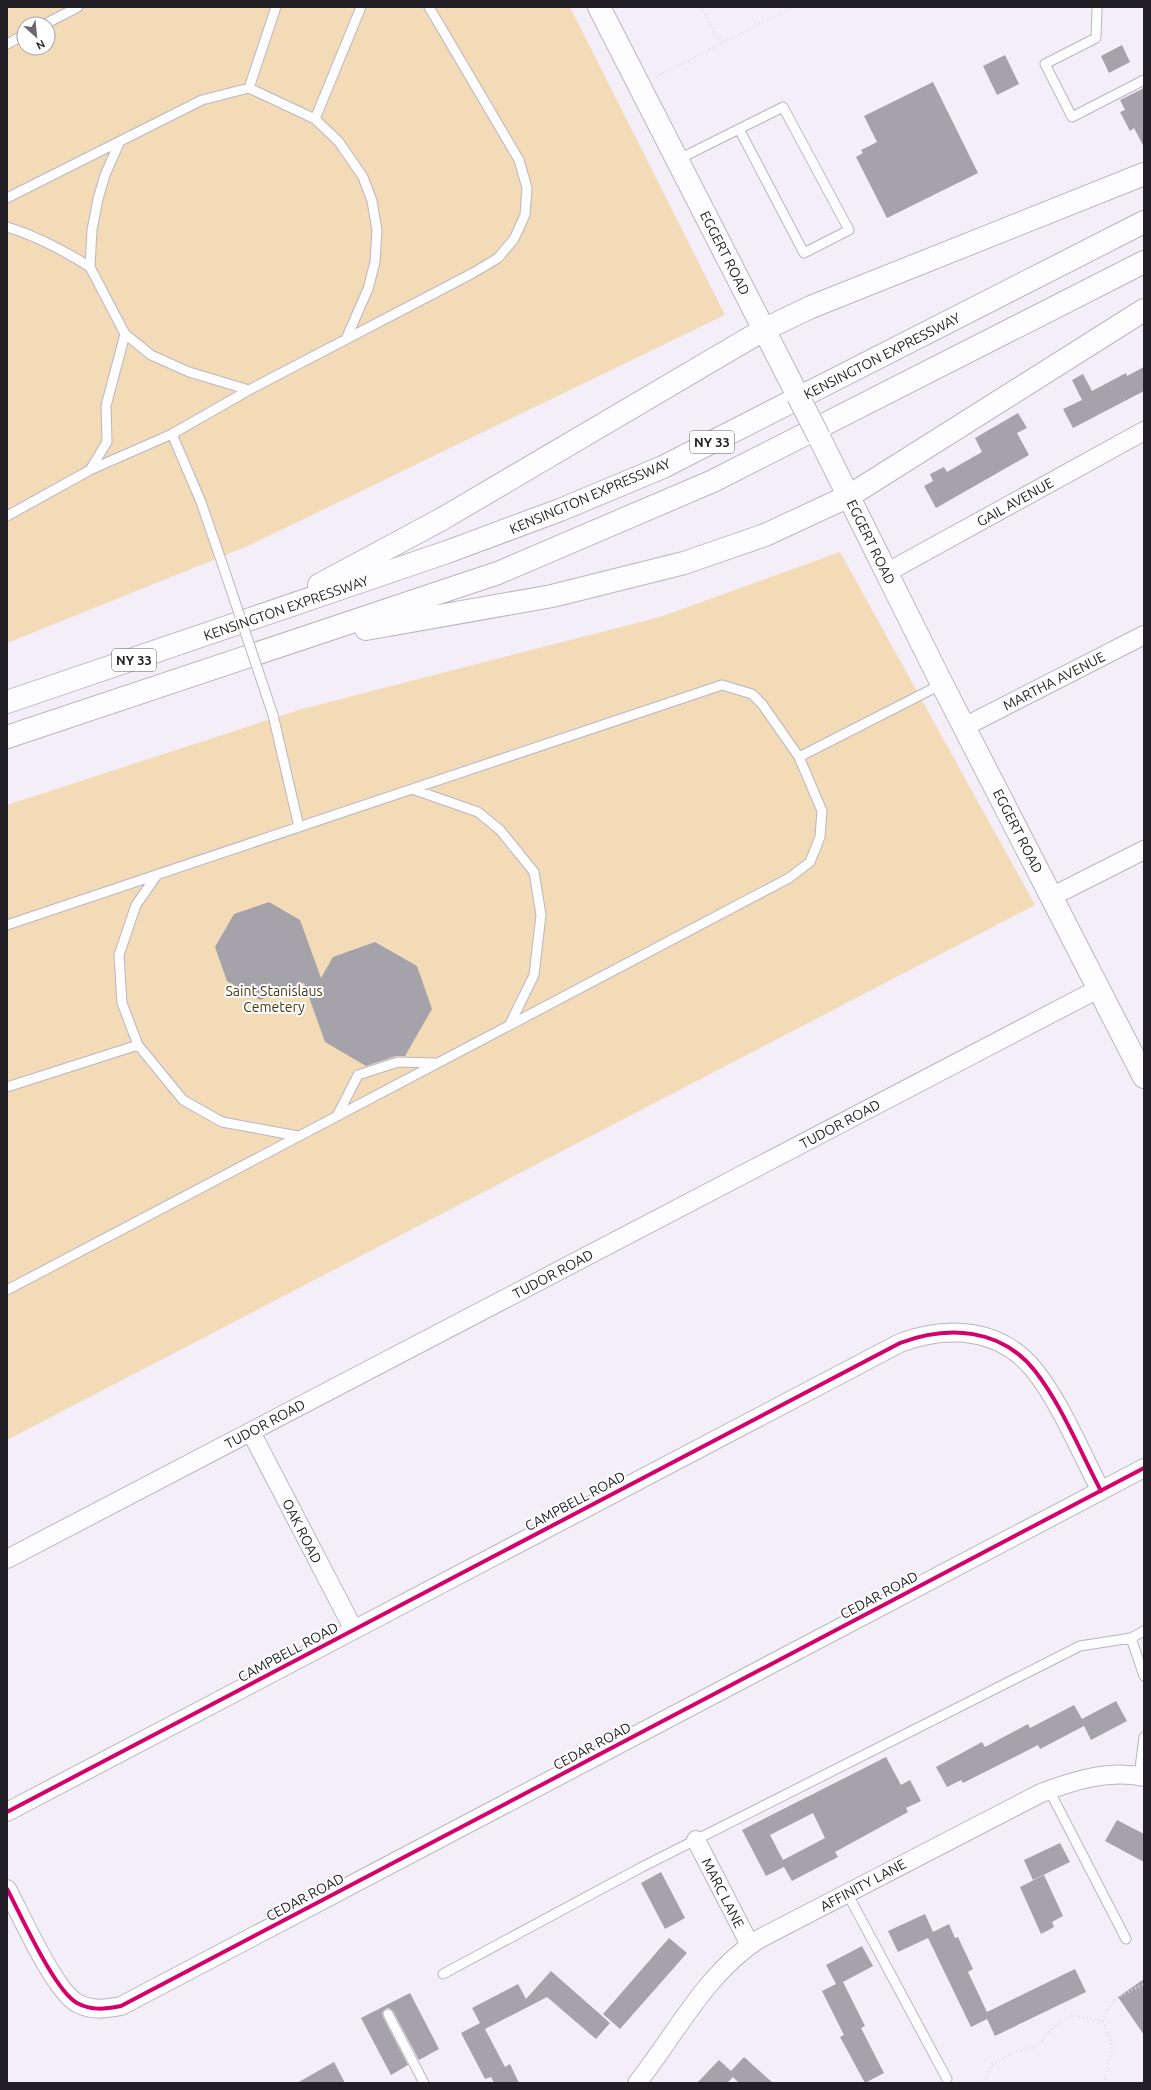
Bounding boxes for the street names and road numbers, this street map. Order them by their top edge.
street label: EGGERT ROAD [697,208,753,298]
street label: KENSINGTON EXPRESSWAY [801,310,963,402]
road number: NY 33 [690,431,734,453]
street label: KENSINGTON EXPRESSWAY [507,455,673,537]
street label: GAIL AVENUE [974,474,1056,530]
street label: EGGERT ROAD [844,497,898,587]
street label: KENSINGTON EXPRESSWAY [201,572,371,644]
street label: MARTHA AVENUE [1000,648,1108,714]
road number: NY 33 [112,649,156,671]
street label: EGGERT ROAD [990,786,1046,876]
street label: TUDOR ROAD [797,1096,883,1152]
street label: TUDOR ROAD [510,1246,596,1302]
street label: TUDOR ROAD [222,1396,308,1452]
street label: CAMPBELL ROAD [522,1468,628,1534]
street label: OAK ROAD [279,1496,325,1566]
street label: CEDAR ROAD [837,1568,921,1622]
street label: CAMPBELL ROAD [235,1619,341,1685]
street label: CEDAR ROAD [550,1719,634,1773]
street label: MARC LANE [699,1855,747,1931]
street label: AFFINITY LANE [817,1856,909,1914]
street label: CEDAR ROAD [263,1870,347,1924]

